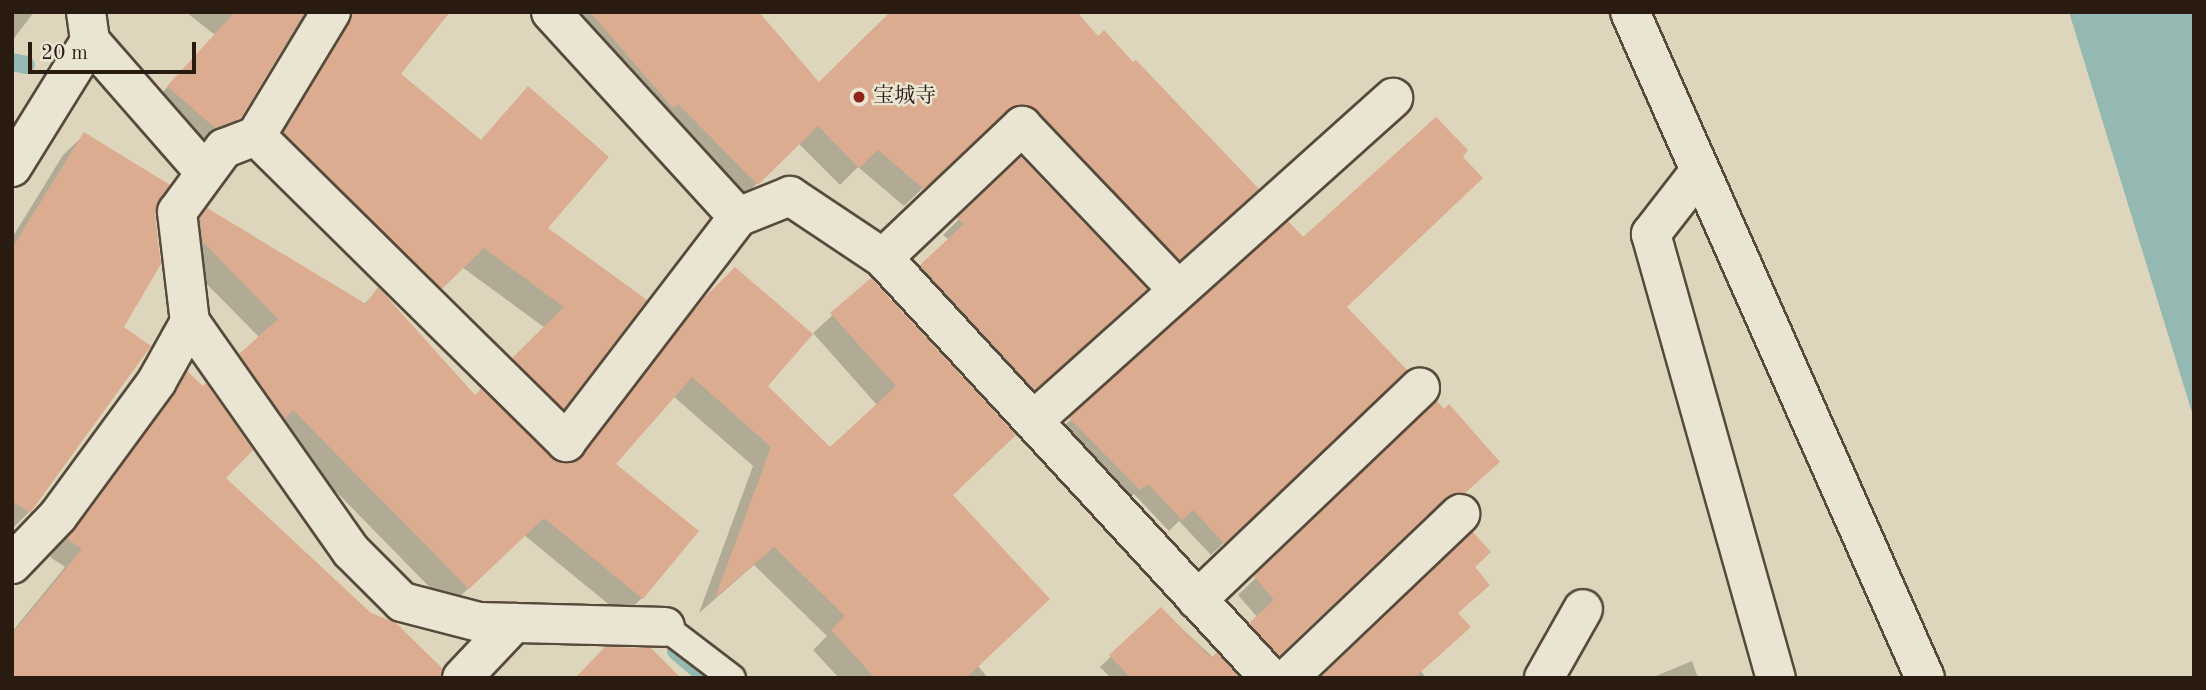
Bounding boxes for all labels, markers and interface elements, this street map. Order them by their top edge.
scale bar [32,28,200,72]
text: 20 m [41,43,88,64]
place label: 宝城寺 [873,84,936,110]
marker: 宝城寺 [851,89,867,105]

